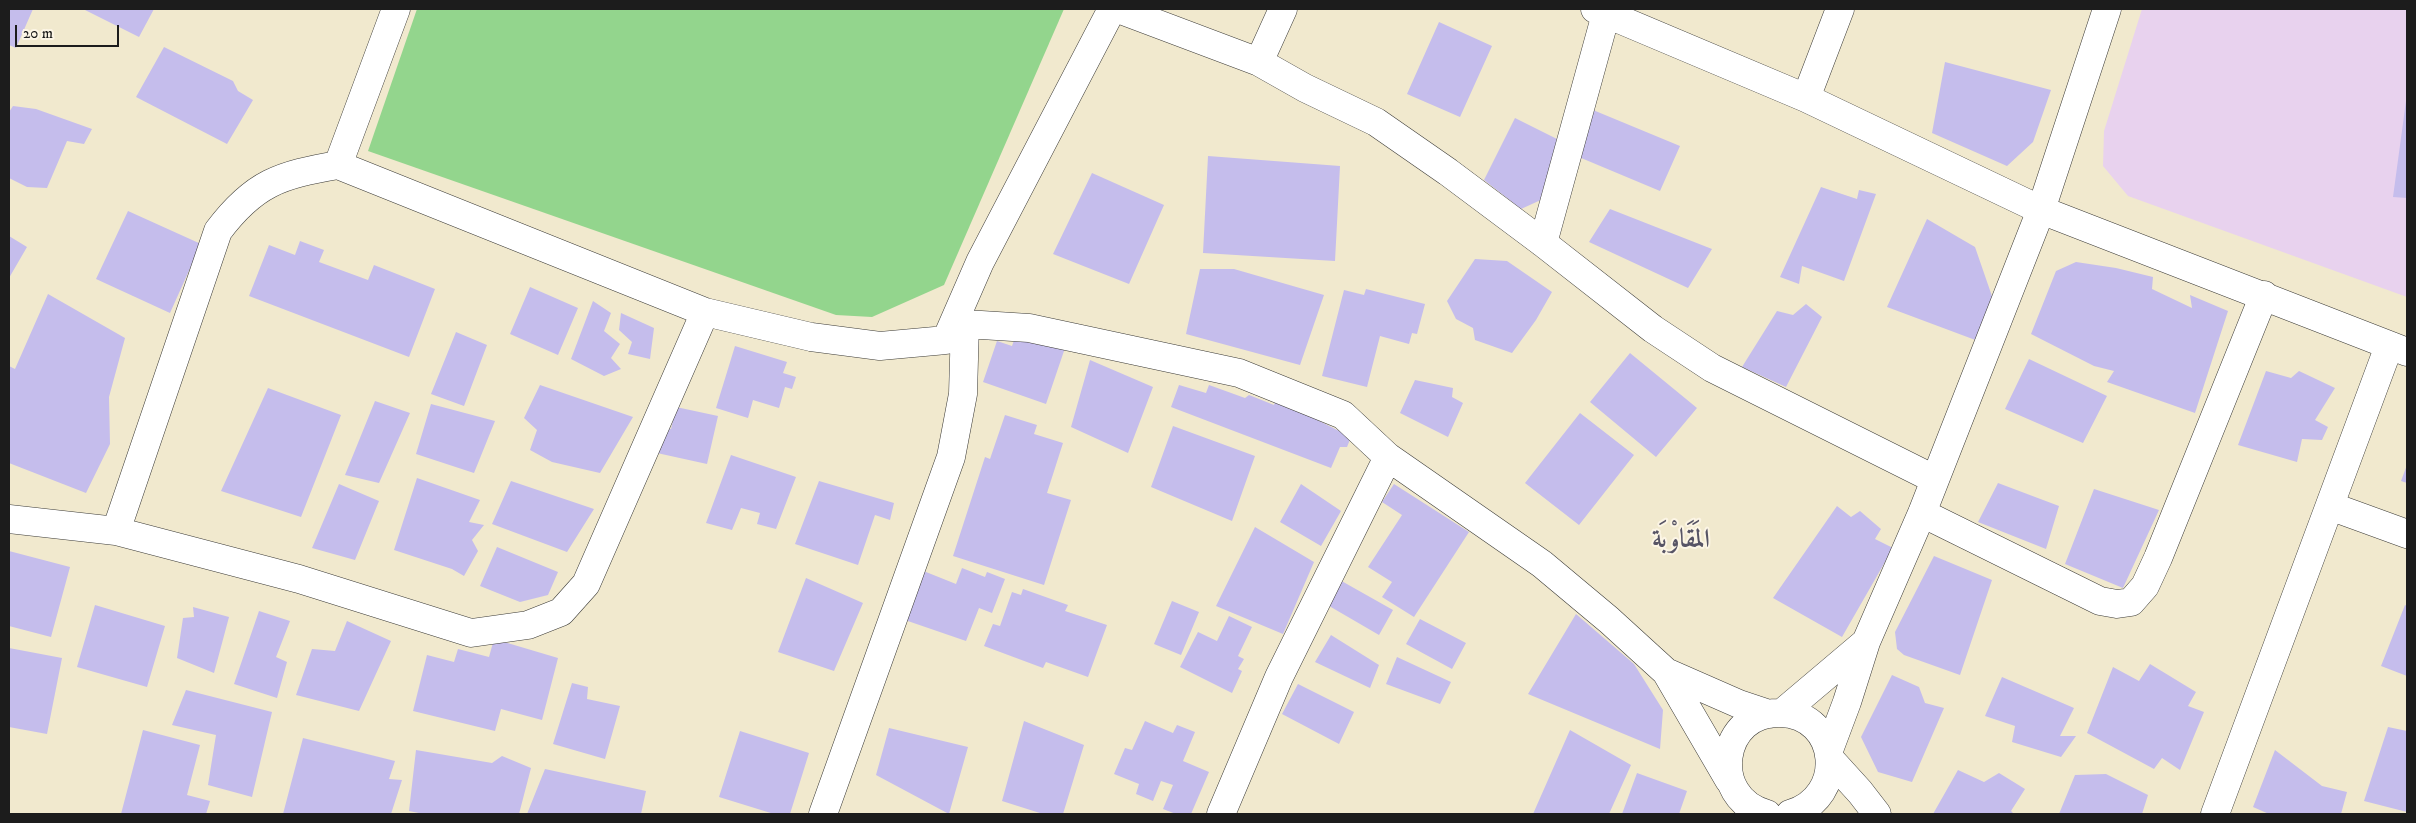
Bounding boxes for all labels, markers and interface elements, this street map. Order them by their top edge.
scale bar [18,15,121,47]
text: 20 m [23,24,53,43]
district label: المَقَاوْبَة [1652,526,1710,558]

